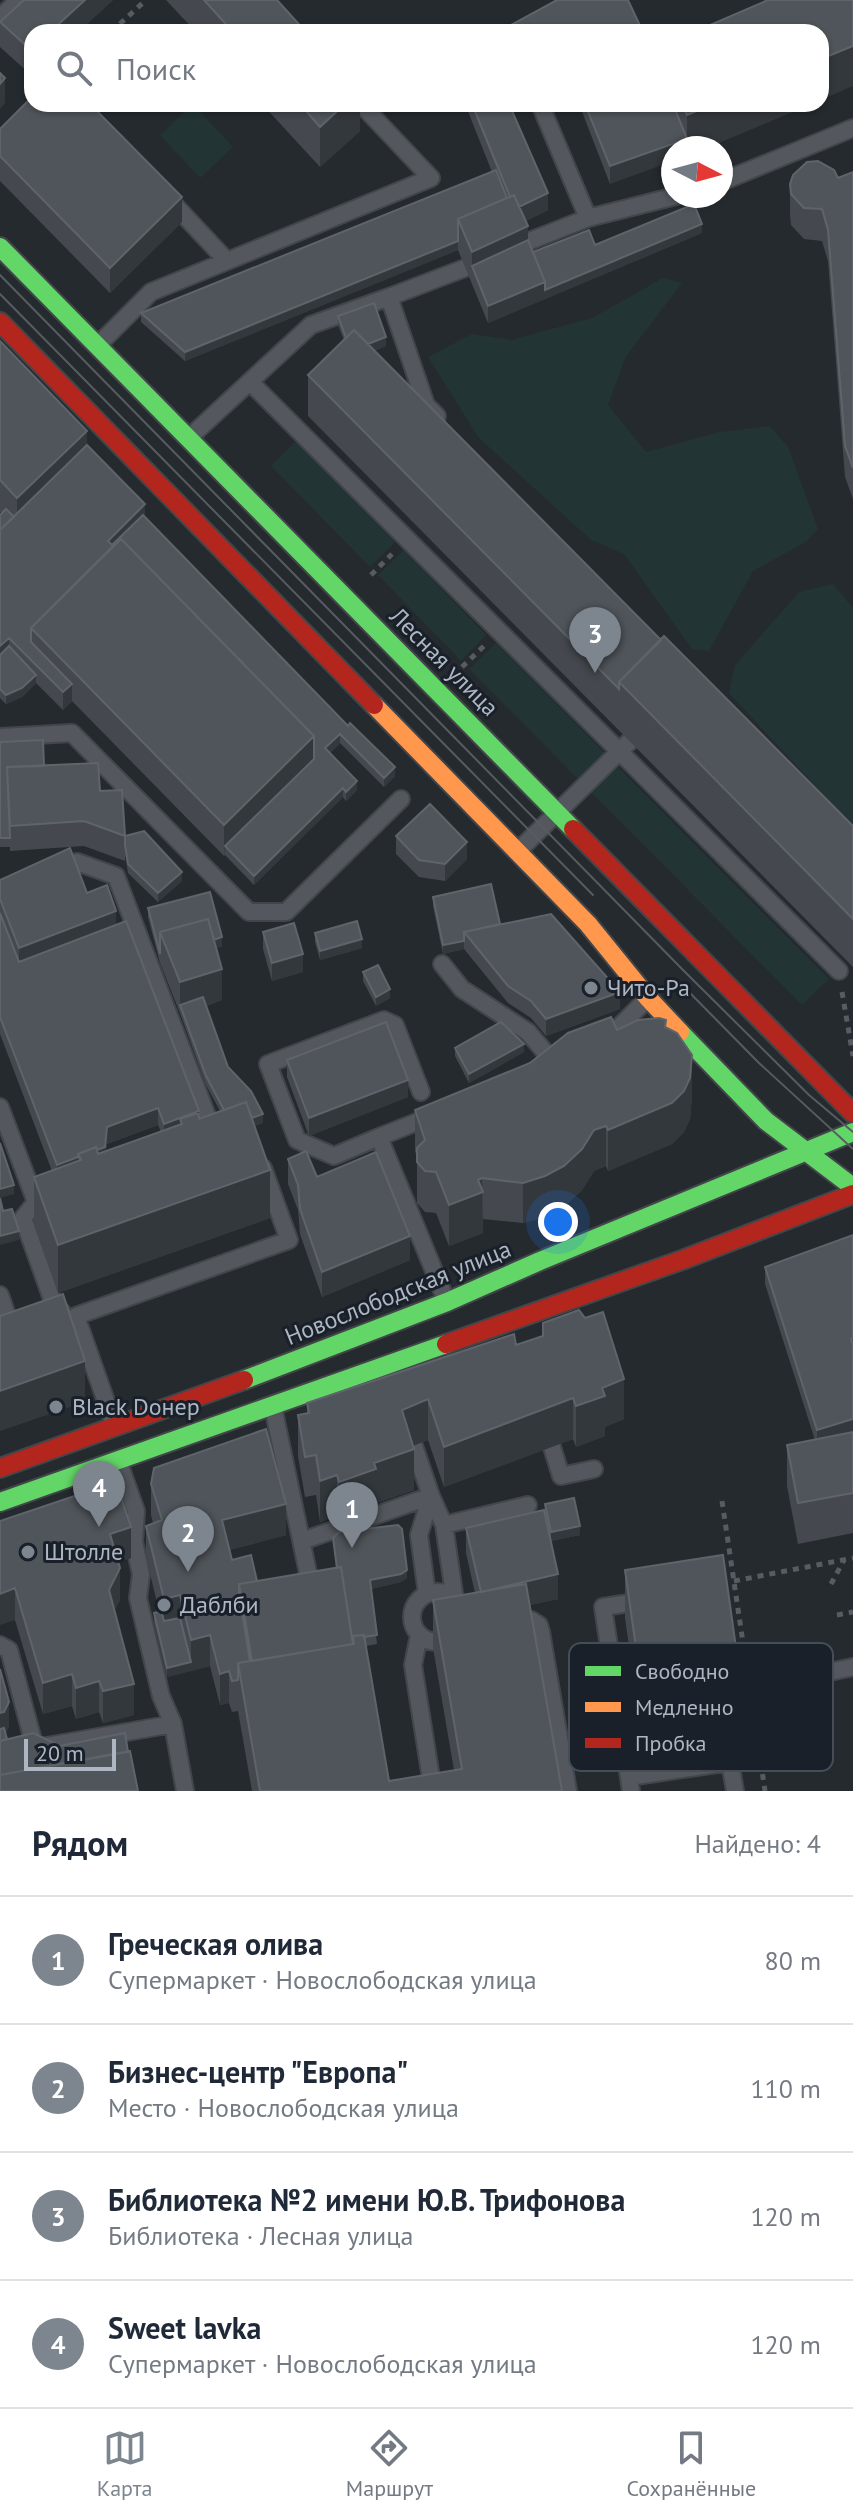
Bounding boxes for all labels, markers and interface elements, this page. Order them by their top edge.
search box [24,24,829,112]
icon: search [52,46,96,90]
text: Поиск [116,49,196,88]
north arrow [661,136,733,208]
street label: Лесная улица [383,600,505,723]
pin: 3 [569,607,621,673]
place label: Чито-Ра [607,972,690,1003]
marker: Чито-Ра [582,979,600,997]
your location [538,1202,578,1242]
street label: Новослободская улица [280,1233,515,1352]
place label: Black Dонер [72,1391,200,1422]
marker: Black Dонер [47,1398,65,1416]
pin: 4 [73,1461,125,1527]
pin: 1 [326,1482,378,1548]
pin: 2 [162,1506,214,1572]
place label: Штолле [44,1536,123,1567]
marker: Штолле [19,1543,37,1561]
place label: Даблби [180,1589,259,1620]
marker: Даблби [155,1596,173,1614]
legend [569,1643,833,1771]
text: Свободно [635,1657,729,1685]
text: Медленно [635,1693,733,1721]
text: Пробка [635,1729,706,1757]
scale bar [24,1735,116,1771]
text: 20 m [36,1739,84,1767]
text: Рядом [32,1821,128,1865]
text: Найдено: 4 [694,1827,821,1860]
text: Греческая олива [108,1924,323,1963]
text: 1 [51,1944,65,1977]
text: 80 m [765,1944,821,1977]
text: Супермаркет · Новослободская улица [108,1963,537,1996]
text: Бизнес-центр "Европа" [108,2052,408,2091]
text: 2 [51,2072,65,2105]
text: 110 m [750,2072,821,2105]
text: Место · Новослободская улица [108,2091,459,2124]
text: Библиотека №2 имени Ю.В. Трифонова [108,2180,625,2219]
text: 3 [51,2200,65,2233]
text: 120 m [750,2200,821,2233]
text: Библиотека · Лесная улица [108,2219,413,2252]
text: Sweet lavka [108,2308,261,2347]
text: 4 [51,2328,65,2361]
text: 120 m [750,2328,821,2361]
text: Супермаркет · Новослободская улица [108,2347,537,2380]
tab: Карта [97,2426,152,2502]
tab: Маршрут [346,2426,433,2502]
tab: Сохранённые [626,2426,756,2502]

